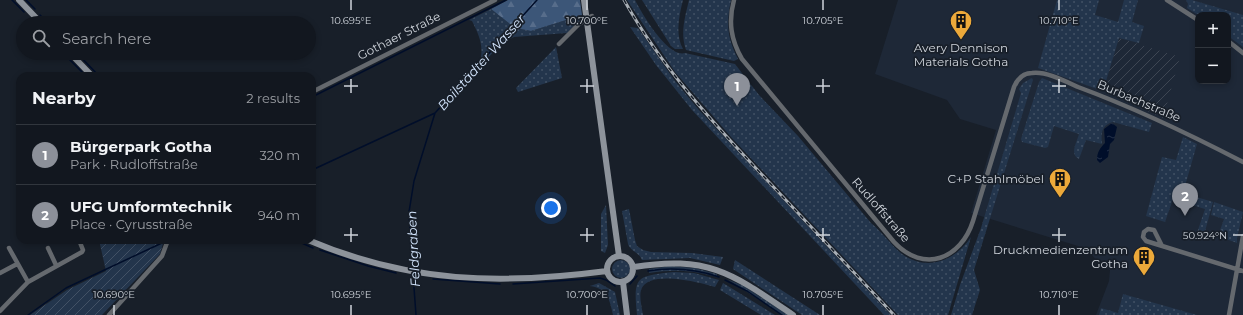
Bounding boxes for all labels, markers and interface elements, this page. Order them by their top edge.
street label: Gothaer Straße [355,8,443,63]
building icon: Avery Dennison Materials Gotha [948,8,974,41]
water label: Boilstädter Wasser [434,10,529,113]
map controls [1195,12,1231,84]
button: + [1195,12,1231,48]
text: 10.695°E [331,14,372,27]
text: 10.700°E [566,14,608,27]
text: 10.705°E [803,14,844,27]
text: 10.710°E [1039,14,1079,27]
search box [16,16,316,60]
icon: search [30,27,52,49]
text: Search here [62,29,151,48]
place label: Avery Dennison Materials Gotha [914,40,1008,69]
button: − [1195,48,1231,84]
pin: 1 [724,73,750,106]
street label: Burbachstraße [1095,76,1183,125]
text: Nearby [32,88,96,108]
text: 2 results [246,90,300,106]
text: Bürgerpark Gotha [70,137,212,156]
text: 1 [42,147,48,163]
text: 320 m [260,147,300,163]
text: Park · Rudloffstraße [70,156,198,172]
building icon: C+P Stahlmöbel [1047,166,1073,199]
place label: C+P Stahlmöbel [948,171,1044,186]
street label: Rudloffstraße [849,174,914,245]
pin: 2 [1172,183,1198,216]
text: UFG Umformtechnik [70,197,232,216]
your location [541,198,561,218]
text: 2 [41,207,49,223]
text: 940 m [258,207,300,223]
water label: Feldgraben [403,210,423,288]
text: Place · Cyrusstraße [70,216,193,232]
text: 50.924°N [1183,229,1227,242]
place label: Druckmedienzentrum Gotha [993,242,1128,271]
building icon: Druckmedienzentrum Gotha [1131,244,1157,277]
text: 10.690°E [93,288,135,301]
text: 10.695°E [331,288,372,301]
text: 10.700°E [566,288,608,301]
text: 10.705°E [803,288,844,301]
text: 10.710°E [1039,288,1079,301]

